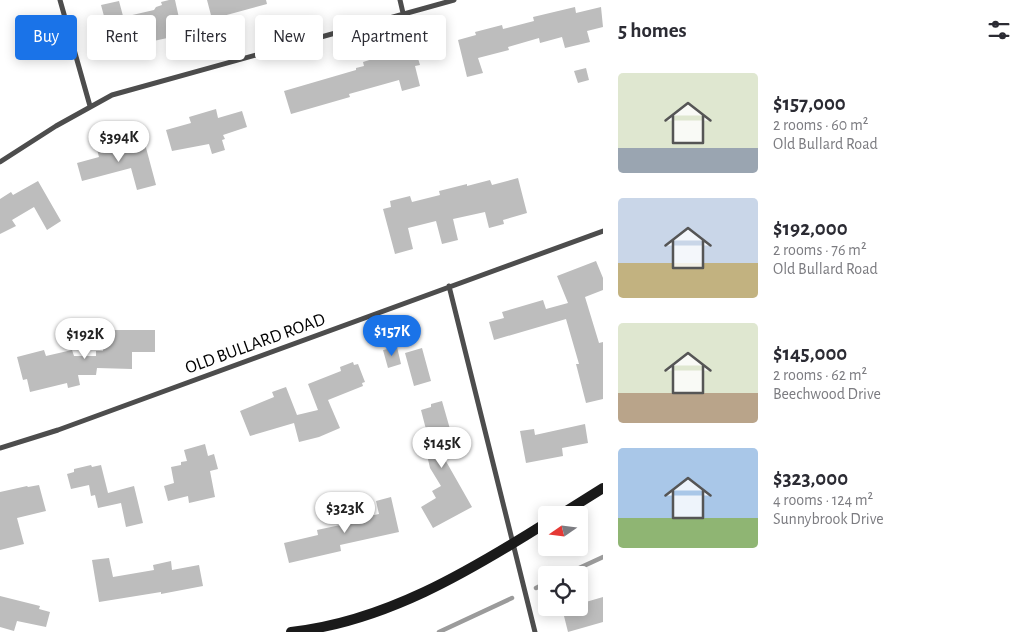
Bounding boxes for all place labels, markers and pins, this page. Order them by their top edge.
pin: $394K [84,120,154,163]
pin: $157K [357,314,427,357]
pin: $192K [50,318,120,360]
pin: $145K [407,426,477,469]
pin: $323K [310,492,380,534]

